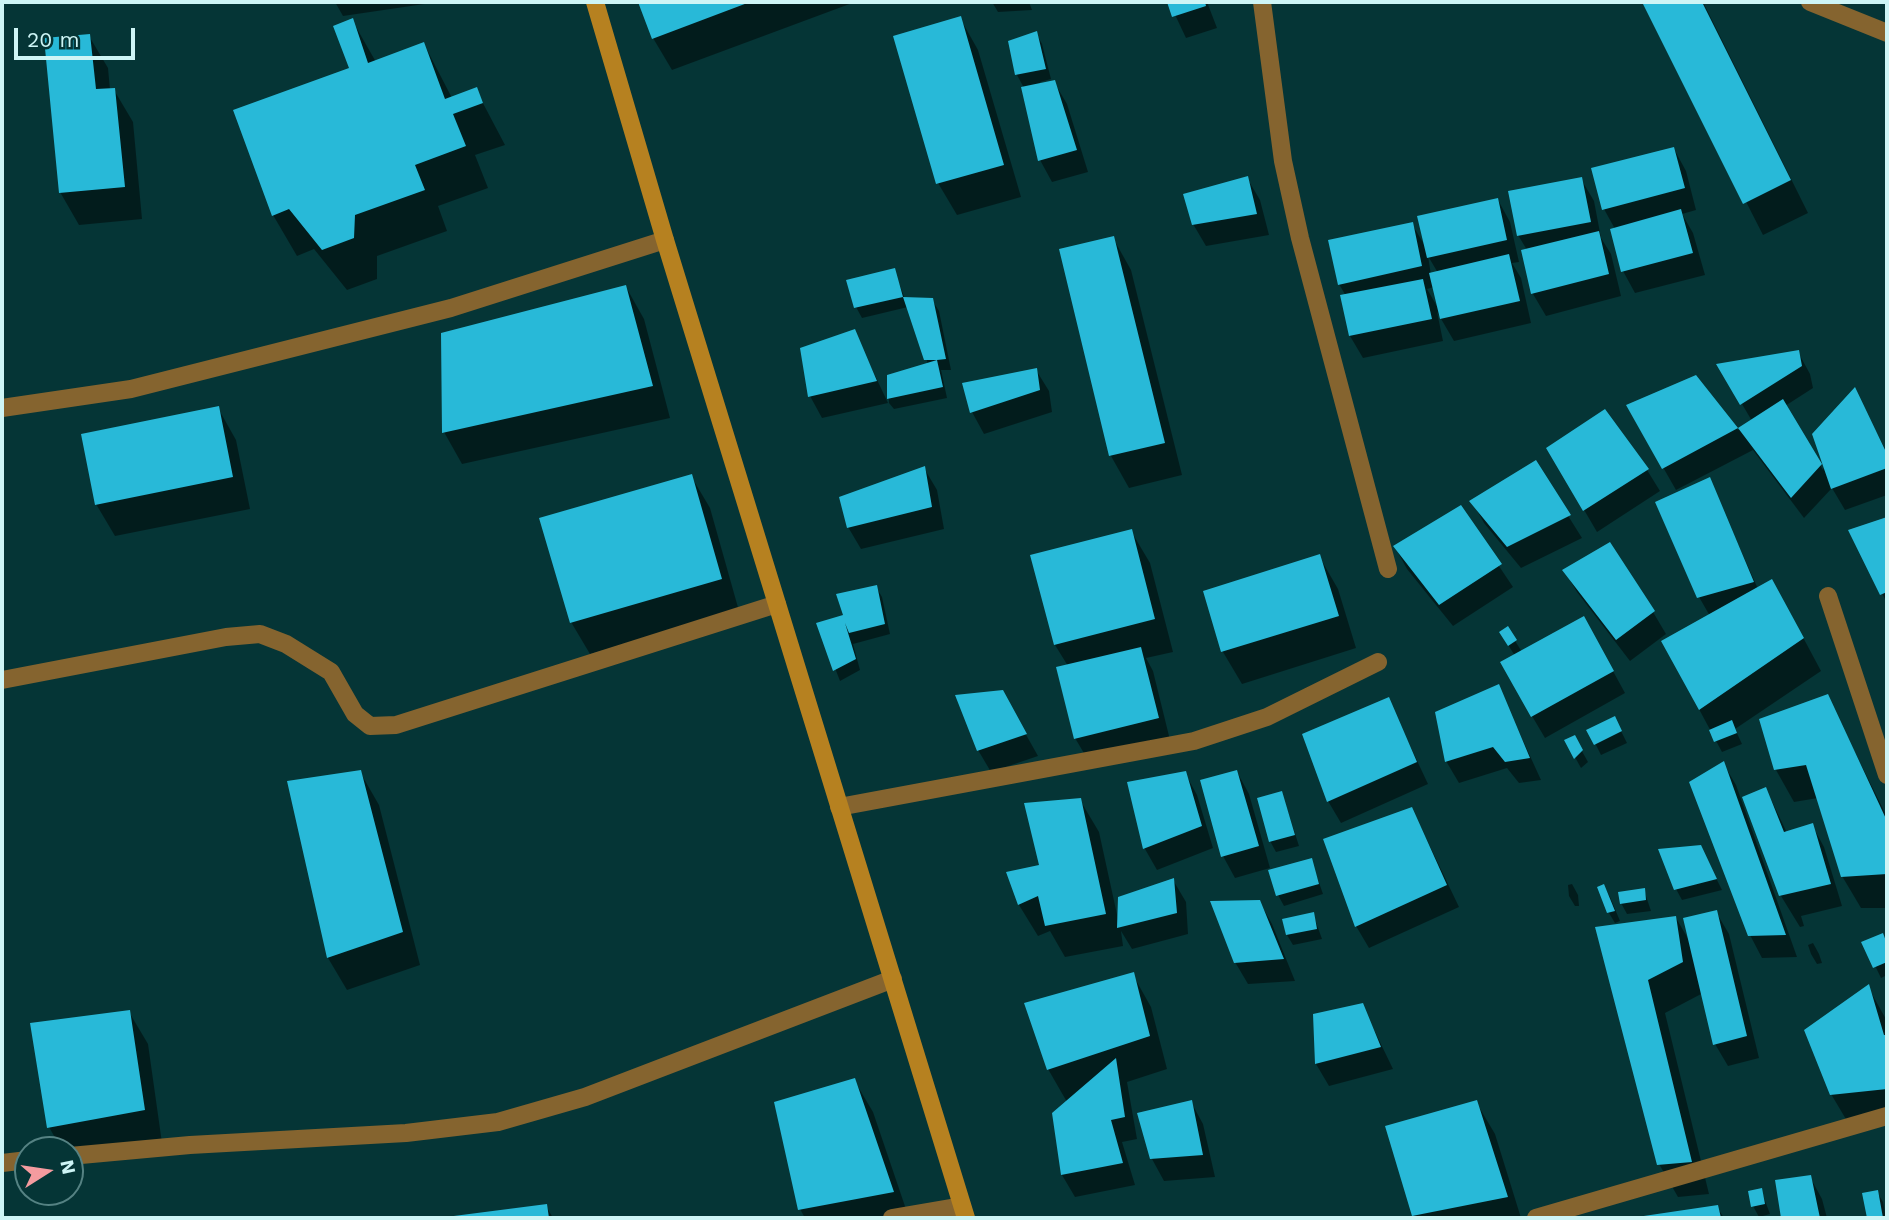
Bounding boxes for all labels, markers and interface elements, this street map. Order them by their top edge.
scale bar [18,14,138,58]
text: 20 m [27,27,79,52]
north arrow [14,1136,84,1206]
text: N [55,1158,81,1176]

